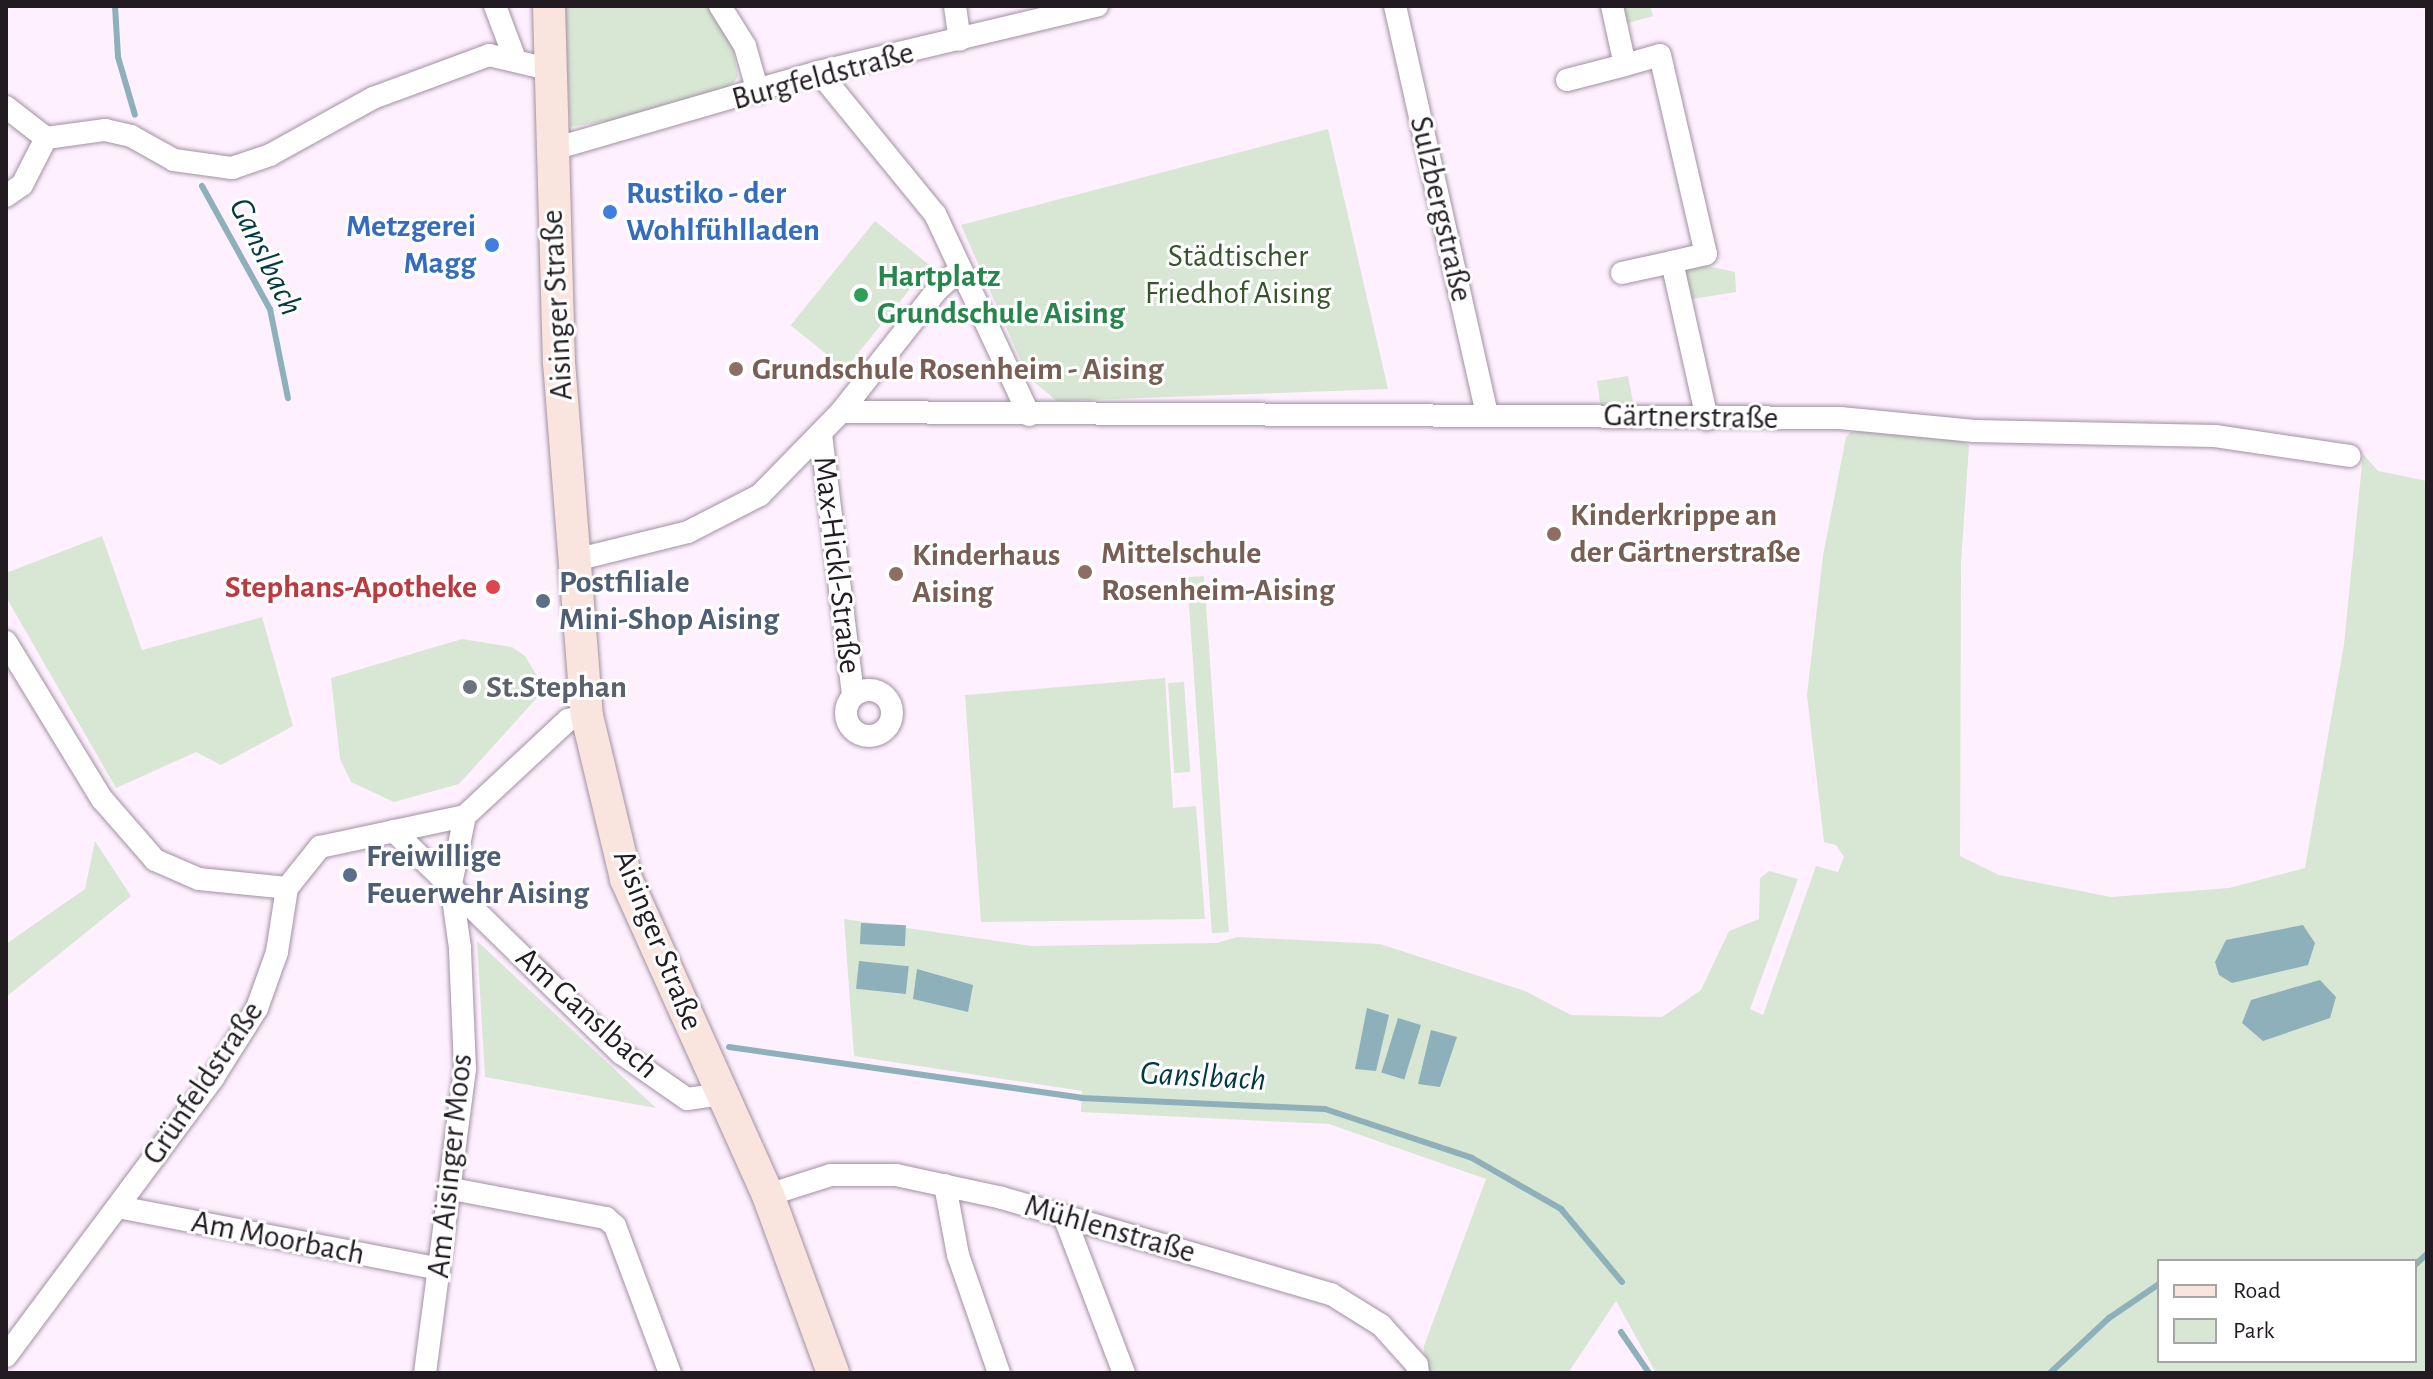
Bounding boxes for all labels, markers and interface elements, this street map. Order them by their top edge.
street label: Burgfeldstraße [728,33,918,119]
street label: Sulzbergstraße [1401,113,1481,305]
place label: Rustiko - der Wohlfühlladen [626,175,820,250]
water label: Ganslbach [219,191,311,323]
marker: Rustiko - der Wohlfühlladen [601,203,619,221]
place label: Metzgerei Magg [346,208,476,283]
street label: Aisinger Straße [533,209,581,401]
marker: Metzgerei Magg [483,236,501,254]
park label: Städtischer Friedhof Aising [1145,238,1331,313]
place label: Hartplatz Grundschule Aising [877,258,1125,333]
marker: Hartplatz Grundschule Aising [852,286,870,304]
place label: Grundschule Rosenheim - Aising [752,350,1163,388]
marker: Grundschule Rosenheim - Aising [727,360,745,378]
street label: Gärtnerstraße [1603,396,1779,438]
street label: Max-Hickl-Straße [805,454,869,676]
place label: Kinderkrippe an der Gärtnerstraße [1570,497,1801,572]
marker: Kinderkrippe an der Gärtnerstraße [1545,525,1563,543]
place label: Mittelschule Rosenheim-Aising [1101,535,1335,610]
place label: Kinderhaus Aising [912,537,1060,612]
marker: Mittelschule Rosenheim-Aising [1076,563,1094,581]
place label: Postfiliale Mini-Shop Aising [559,564,779,639]
marker: Kinderhaus Aising [887,565,905,583]
place label: Stephans-Apotheke [225,568,477,606]
marker: Stephans-Apotheke [484,578,502,596]
marker: Postfiliale Mini-Shop Aising [534,592,552,610]
place label: St.Stephan [486,668,627,706]
marker: St.Stephan [461,678,479,696]
place label: Freiwillige Feuerwehr Aising [366,838,589,913]
street label: Aisinger Straße [604,844,712,1036]
marker: Freiwillige Feuerwehr Aising [341,866,359,884]
street label: Am Ganslbach [508,939,666,1087]
street label: Grünfeldstraße [134,994,272,1172]
street label: Am Aisinger Moos [419,1052,481,1280]
water label: Ganslbach [1139,1053,1267,1101]
street label: Mühlenstraße [1020,1186,1200,1272]
street label: Am Moorbach [188,1202,368,1274]
legend [2157,1259,2417,1363]
text: Road [2233,1279,2281,1303]
text: Park [2233,1319,2274,1343]

